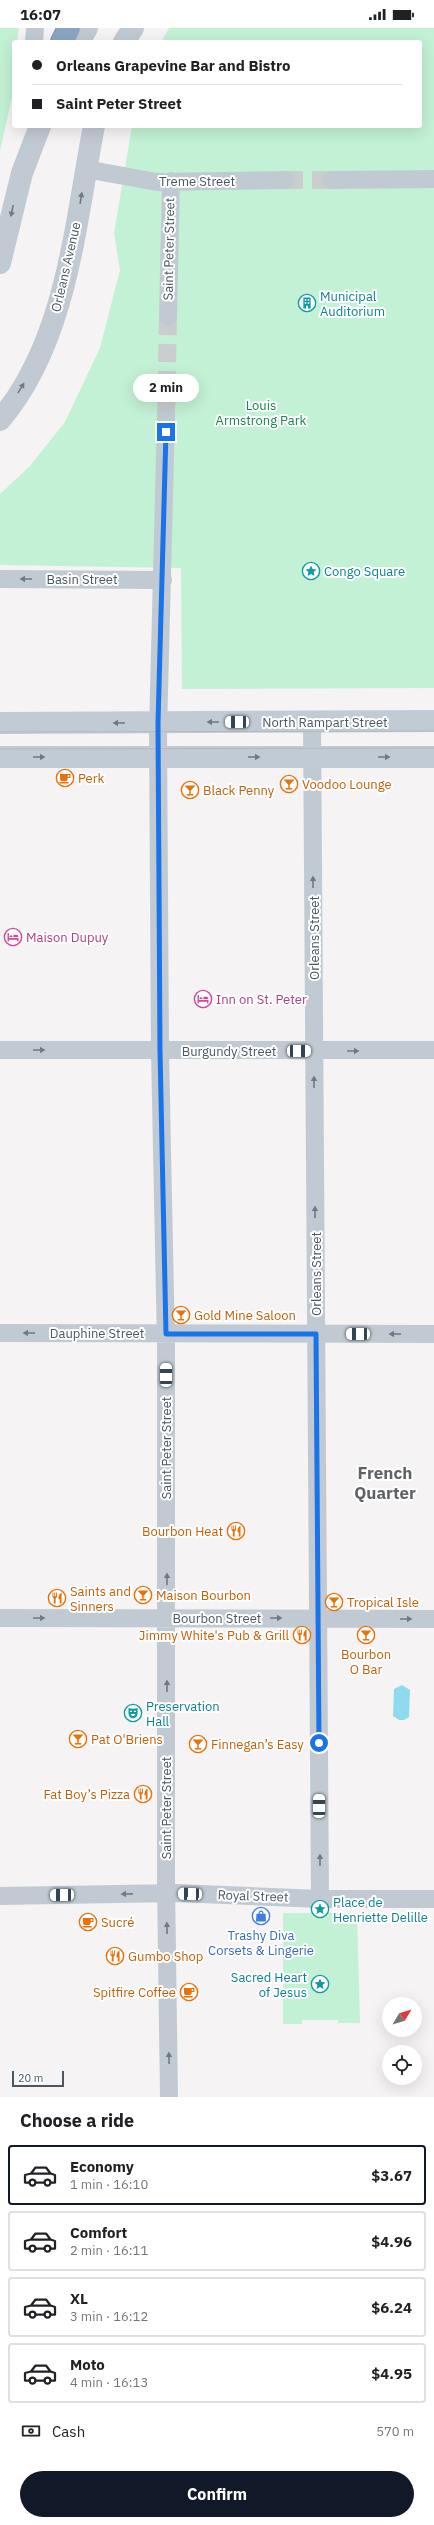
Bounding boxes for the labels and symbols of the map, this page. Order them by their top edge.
street label: Treme Street [159,173,235,190]
one-way arrow [78,192,84,204]
street label: Saint Peter Street [160,198,178,300]
one-way arrow [9,205,15,217]
street label: Orleans Avenue [47,220,85,314]
place label: Municipal Auditorium [320,288,385,320]
building icon: Municipal Auditorium [297,293,317,313]
callout: 2 min [133,374,199,402]
one-way arrow [18,382,25,394]
park label: Louis Armstrong Park [216,397,307,429]
route end [157,423,175,441]
place icon: Congo Square [301,561,321,581]
place label: Congo Square [324,563,405,580]
street label: Basin Street [46,571,118,588]
one-way arrow [19,576,32,582]
street label: North Rampart Street [262,714,388,731]
car [225,716,249,728]
one-way arrow [206,719,219,725]
one-way arrow [112,720,125,726]
one-way arrow [33,754,46,760]
one-way arrow [248,754,261,760]
one-way arrow [378,754,391,760]
cafe icon: Perk [55,768,75,788]
place label: Perk [78,770,105,787]
bar icon: Voodoo Lounge [279,774,299,794]
place label: Voodoo Lounge [302,776,392,793]
bar icon: Black Penny [180,780,200,800]
place label: Black Penny [203,782,275,799]
one-way arrow [310,875,316,888]
street label: Orleans Street [306,896,323,980]
hotel icon: Maison Dupuy [3,927,23,947]
place label: Maison Dupuy [26,929,109,946]
hotel icon: Inn on St. Peter [193,989,213,1009]
place label: Inn on St. Peter [216,991,307,1008]
street label: Burgundy Street [182,1043,276,1060]
car [287,1045,311,1057]
one-way arrow [33,1047,46,1053]
one-way arrow [347,1048,360,1054]
one-way arrow [311,1076,318,1088]
one-way arrow [312,1205,318,1218]
street label: Orleans Street [308,1232,325,1316]
bar icon: Gold Mine Saloon [171,1305,191,1325]
place label: Gold Mine Saloon [194,1307,296,1324]
street label: Dauphine Street [50,1325,144,1342]
car [346,1328,370,1340]
one-way arrow [22,1330,35,1336]
one-way arrow [388,1331,401,1337]
car [160,1363,172,1387]
street label: Saint Peter Street [158,1397,175,1499]
district label: French Quarter [354,1462,416,1504]
restaurant icon: Bourbon Heat [226,1521,246,1541]
place label: Bourbon Heat [142,1523,223,1540]
one-way arrow [164,1572,170,1585]
place label: Saints and Sinners [70,1583,131,1615]
bar icon: Maison Bourbon [133,1585,153,1605]
place label: Maison Bourbon [156,1587,251,1604]
restaurant icon: Saints and Sinners [47,1588,67,1608]
bar icon: Tropical Isle [324,1592,344,1612]
place label: Tropical Isle [347,1594,419,1611]
street label: Bourbon Street [173,1610,261,1627]
one-way arrow [33,1615,46,1621]
one-way arrow [270,1615,283,1621]
one-way arrow [400,1616,413,1622]
restaurant icon: Jimmy White's Pub & Grill [292,1625,312,1645]
bar icon: Bourbon O Bar [356,1625,376,1645]
place label: Jimmy White's Pub & Grill [139,1627,289,1644]
place label: Bourbon O Bar [341,1646,391,1678]
one-way arrow [164,1679,170,1692]
place label: Preservation Hall [146,1698,220,1730]
theatre icon: Preservation Hall [123,1703,143,1723]
bar icon: Pat O'Briens [68,1729,88,1749]
place label: Pat O'Briens [91,1731,163,1748]
bar icon: Finnegan’s Easy [188,1734,208,1754]
route start [310,1734,328,1752]
place label: Finnegan’s Easy [211,1736,304,1753]
street label: Saint Peter Street [158,1757,175,1859]
restaurant icon: Fat Boy’s Pizza [133,1784,153,1804]
place label: Fat Boy’s Pizza [44,1786,130,1803]
car [313,1794,325,1818]
one-way arrow [317,1853,323,1866]
street label: Royal Street [217,1886,289,1906]
car [178,1888,202,1900]
car [50,1889,74,1901]
one-way arrow [120,1891,133,1897]
place label: Place de Henriette Delille [333,1894,428,1926]
place icon: Place de Henriette Delille [310,1899,330,1919]
shop icon: Trashy Diva Corsets & Lingerie [251,1906,271,1926]
cafe icon: Sucré [78,1912,98,1932]
place label: Sucré [101,1914,134,1931]
one-way arrow [164,1921,170,1934]
place label: Trashy Diva Corsets & Lingerie [208,1927,314,1959]
restaurant icon: Gumbo Shop [105,1946,125,1966]
place label: Gumbo Shop [128,1948,203,1965]
place label: Sacred Heart of Jesus [231,1969,307,2001]
place icon: Sacred Heart of Jesus [310,1974,330,1994]
cafe icon: Spitfire Coffee [179,1982,199,2002]
place label: Spitfire Coffee [93,1984,176,2001]
north arrow [382,1997,422,2037]
one-way arrow [166,2051,172,2064]
scale bar [12,2069,64,2088]

